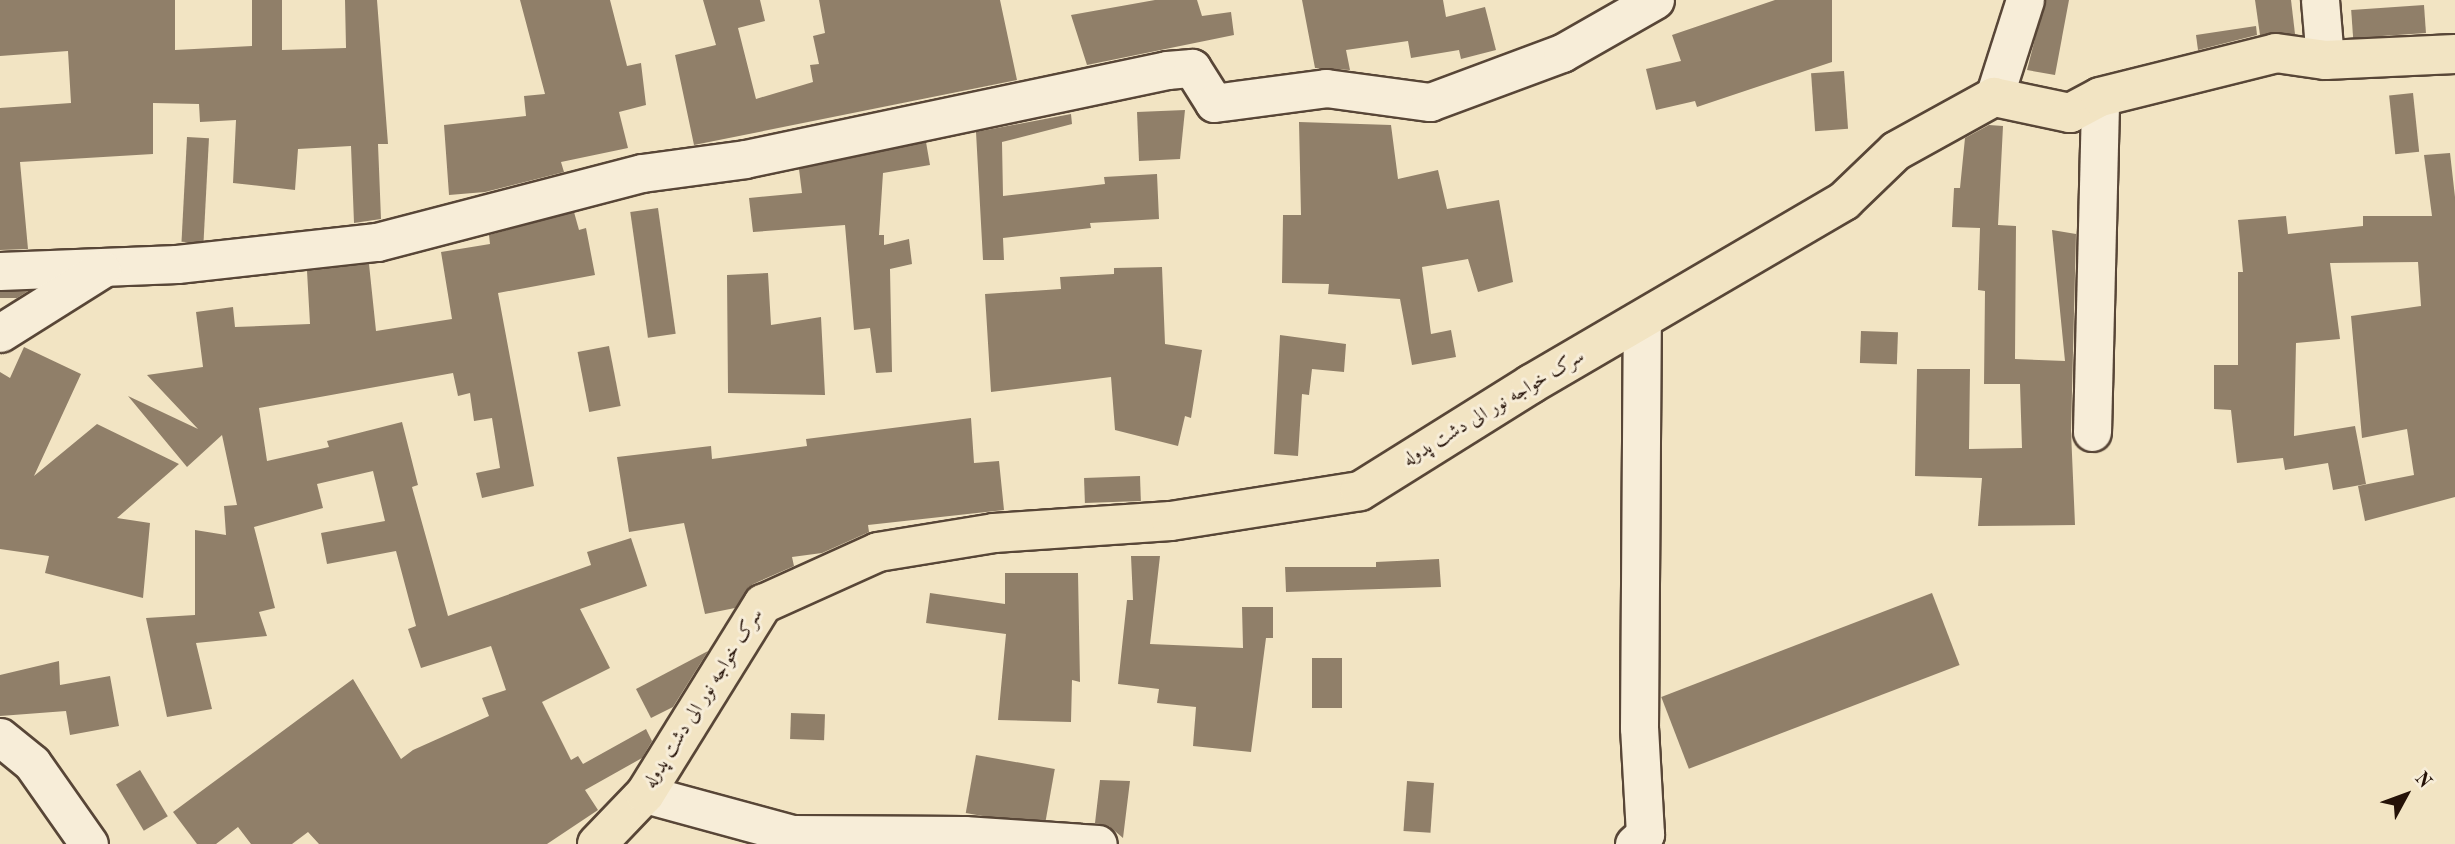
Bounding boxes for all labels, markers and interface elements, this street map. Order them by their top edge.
street label: سرک خواجه نور الی دشت پدوله [1399,346,1589,472]
street label: سرک خواجه نور الی دشت پدوله [639,605,769,793]
north arrow [2371,760,2441,830]
text: N [2410,769,2434,793]

